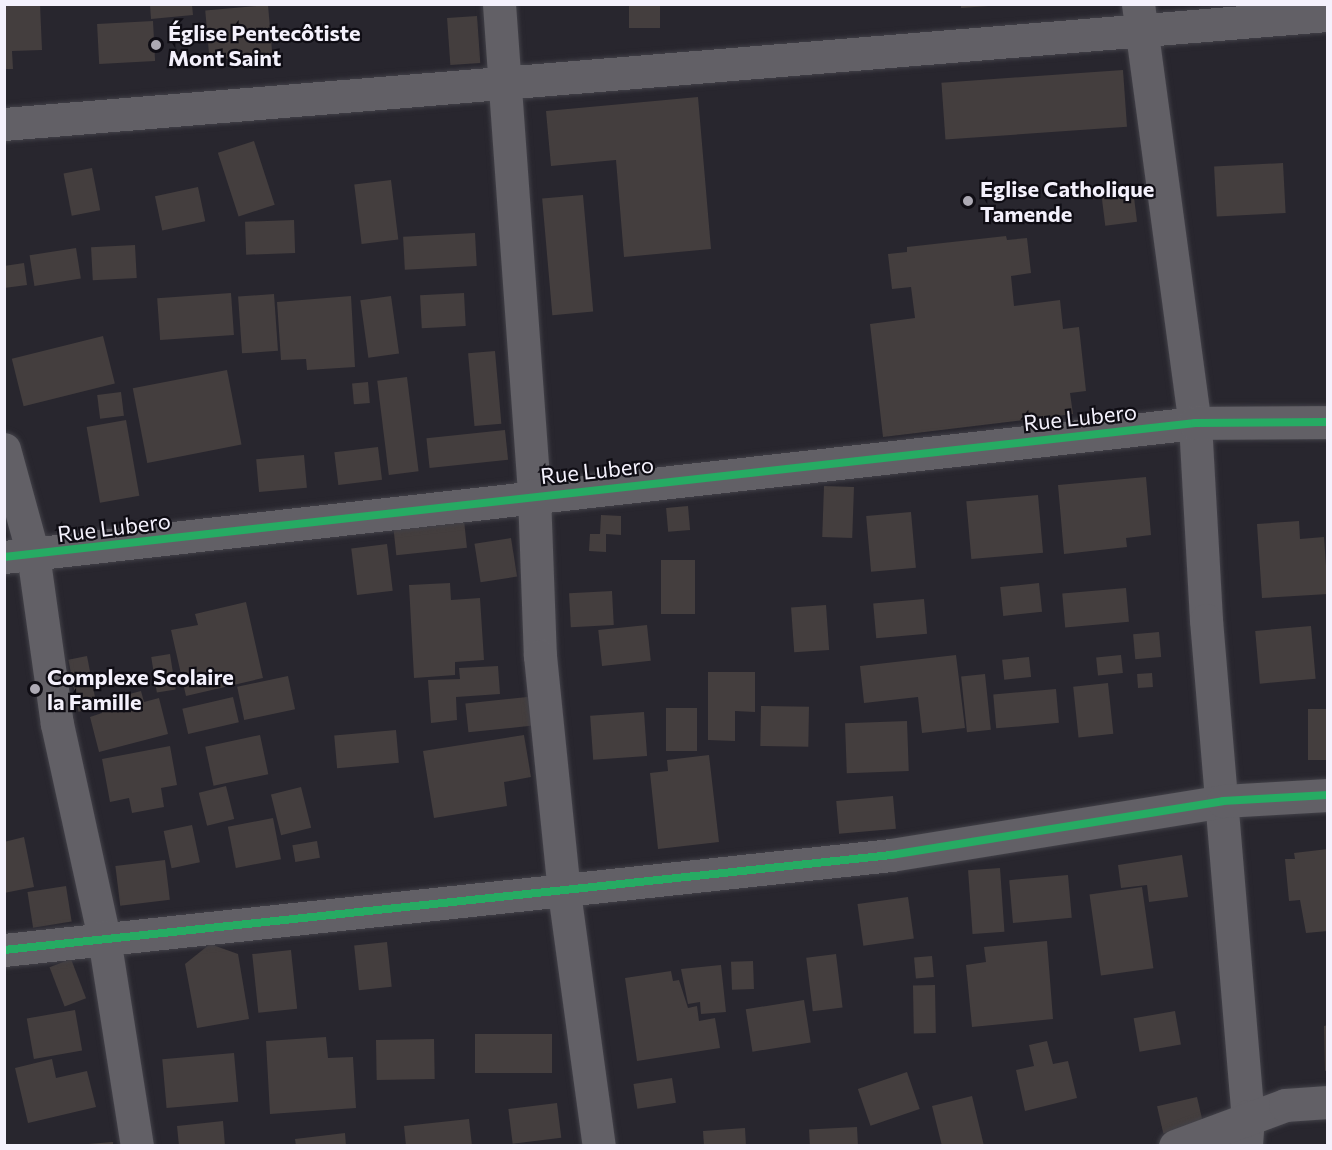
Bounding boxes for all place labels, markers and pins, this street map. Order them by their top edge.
place label: Église Pentecôtiste Mont Saint [168,19,361,70]
marker: Église Pentecôtiste Mont Saint [149,38,163,52]
place label: Eglise Catholique Tamende [980,175,1154,226]
marker: Eglise Catholique Tamende [961,194,975,208]
place label: Complexe Scolaire la Famille [47,663,234,714]
marker: Complexe Scolaire la Famille [28,682,42,696]

